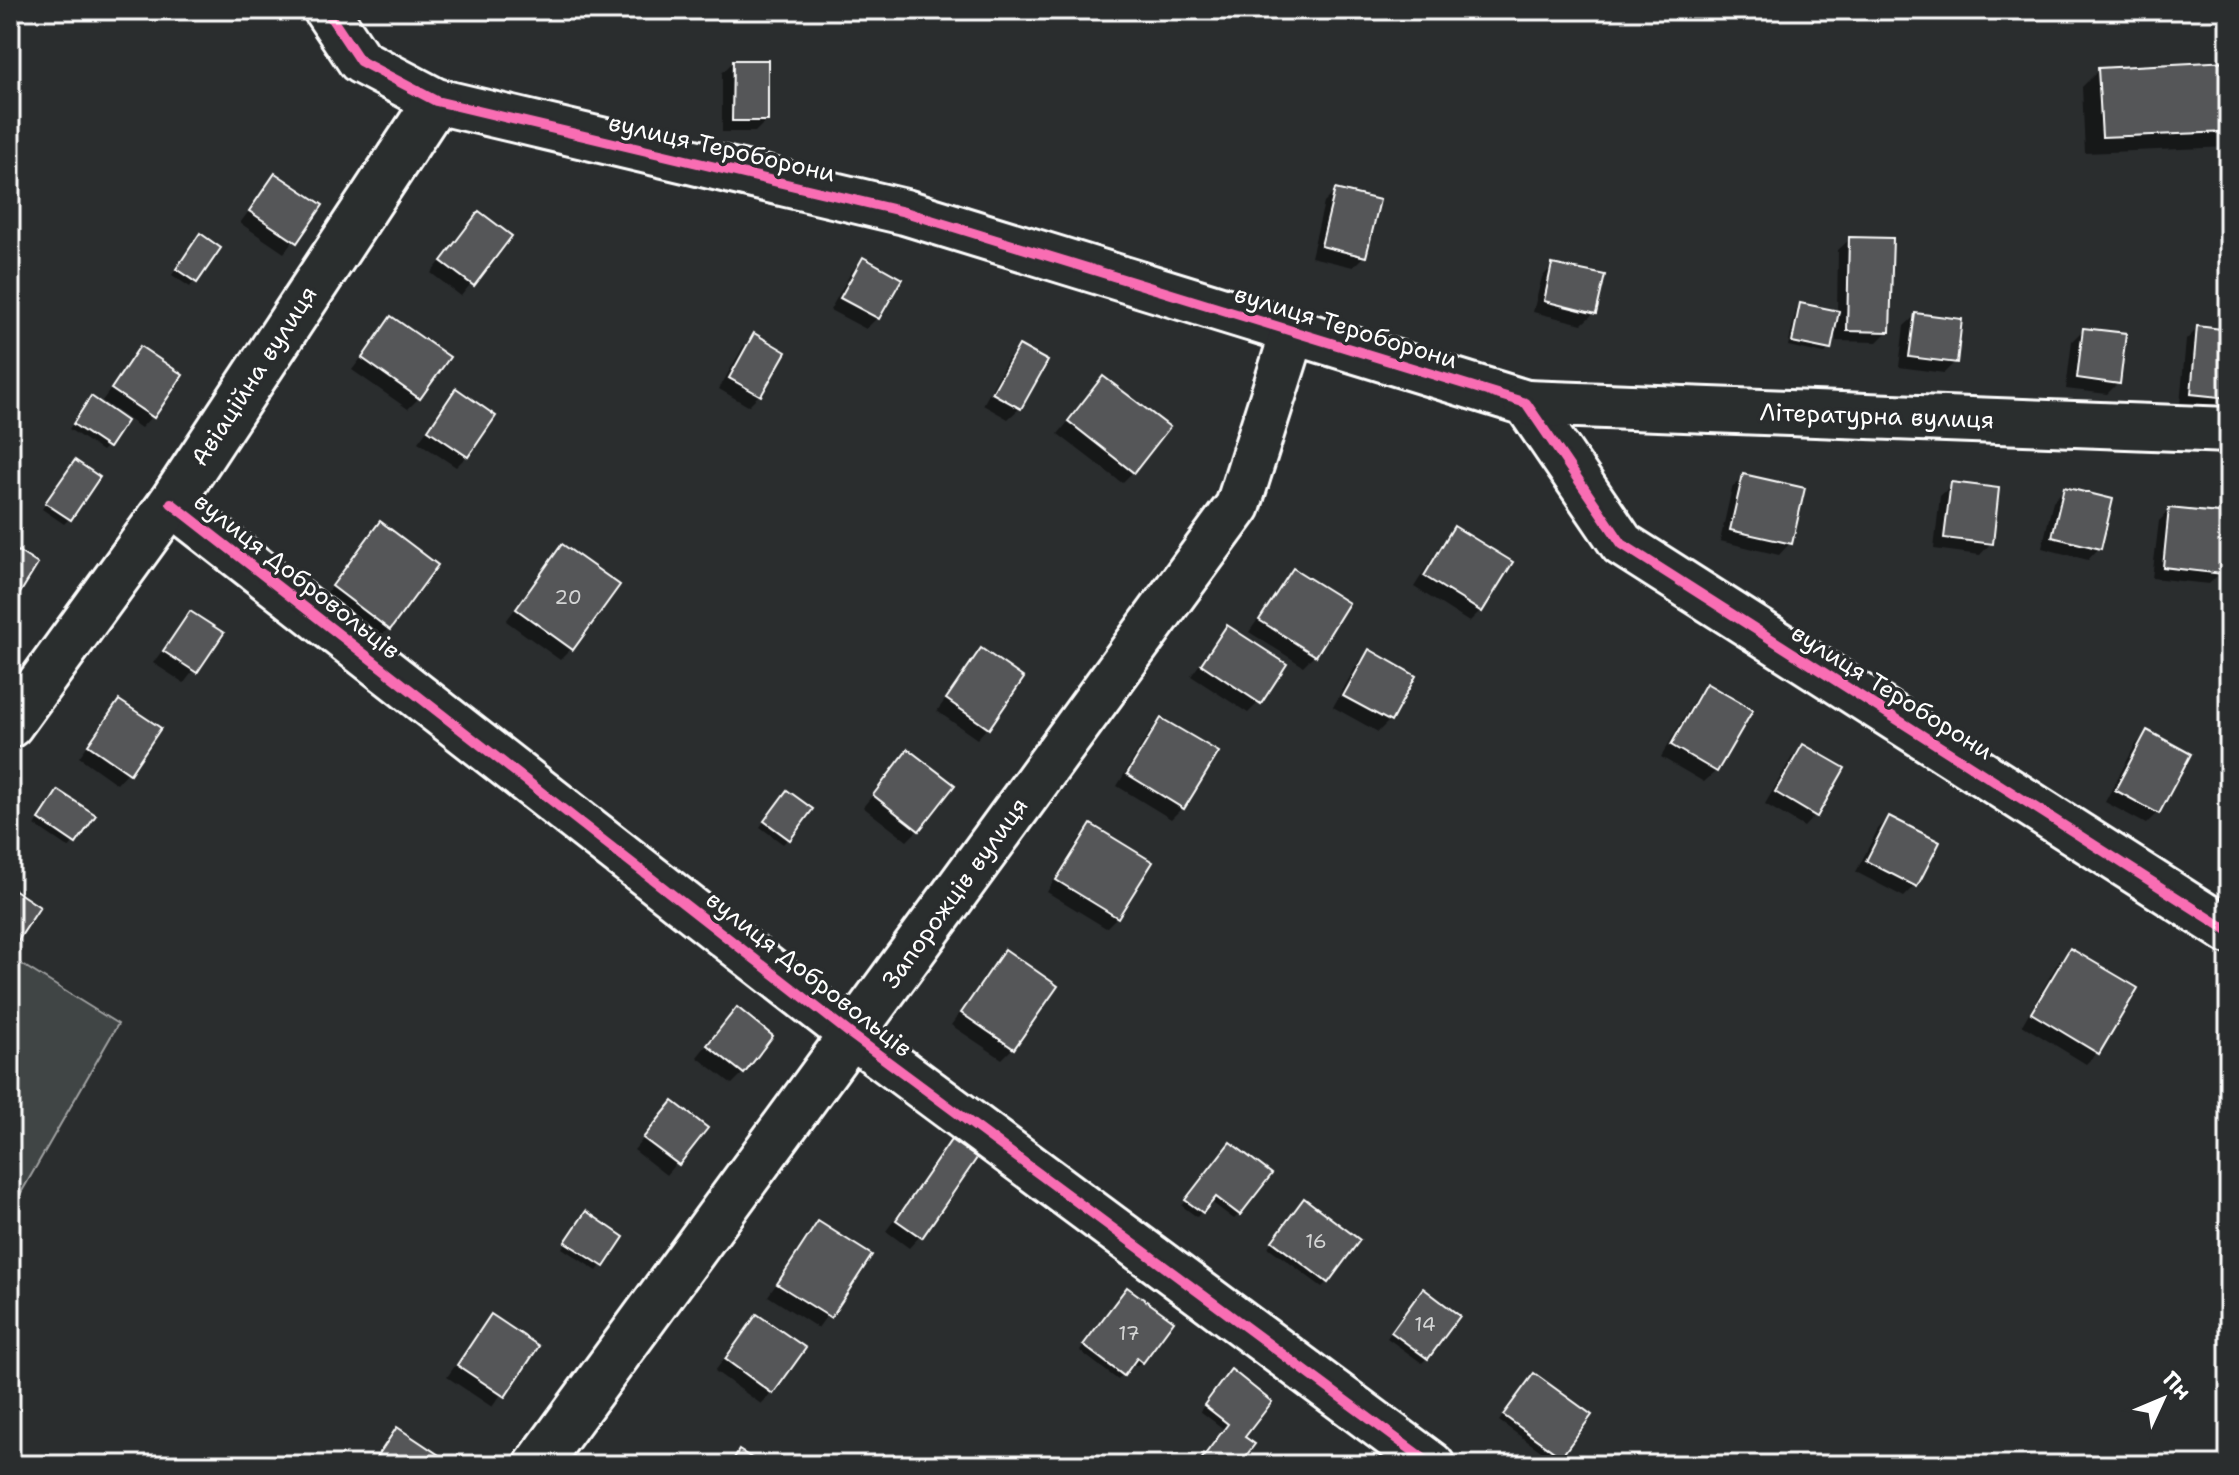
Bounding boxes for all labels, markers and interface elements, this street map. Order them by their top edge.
street label: вулиця Тероборони [605,106,839,190]
street label: вулиця Тероборони [1230,278,1462,376]
street label: Авіаційна вулиця [184,280,324,472]
street label: Літературна вулиця [1759,396,1995,436]
street label: вулиця Добровольців [187,485,407,667]
house number: 20 [554,584,582,610]
street label: вулиця Тероборони [1785,617,1999,767]
street label: Запорожців вулиця [875,791,1035,995]
street label: вулиця Добровольців [699,883,919,1065]
house number: 16 [1305,1228,1327,1254]
house number: 14 [1414,1311,1436,1337]
house number: 17 [1118,1320,1140,1346]
north arrow [2123,1359,2203,1439]
text: Пн [2157,1365,2198,1406]

